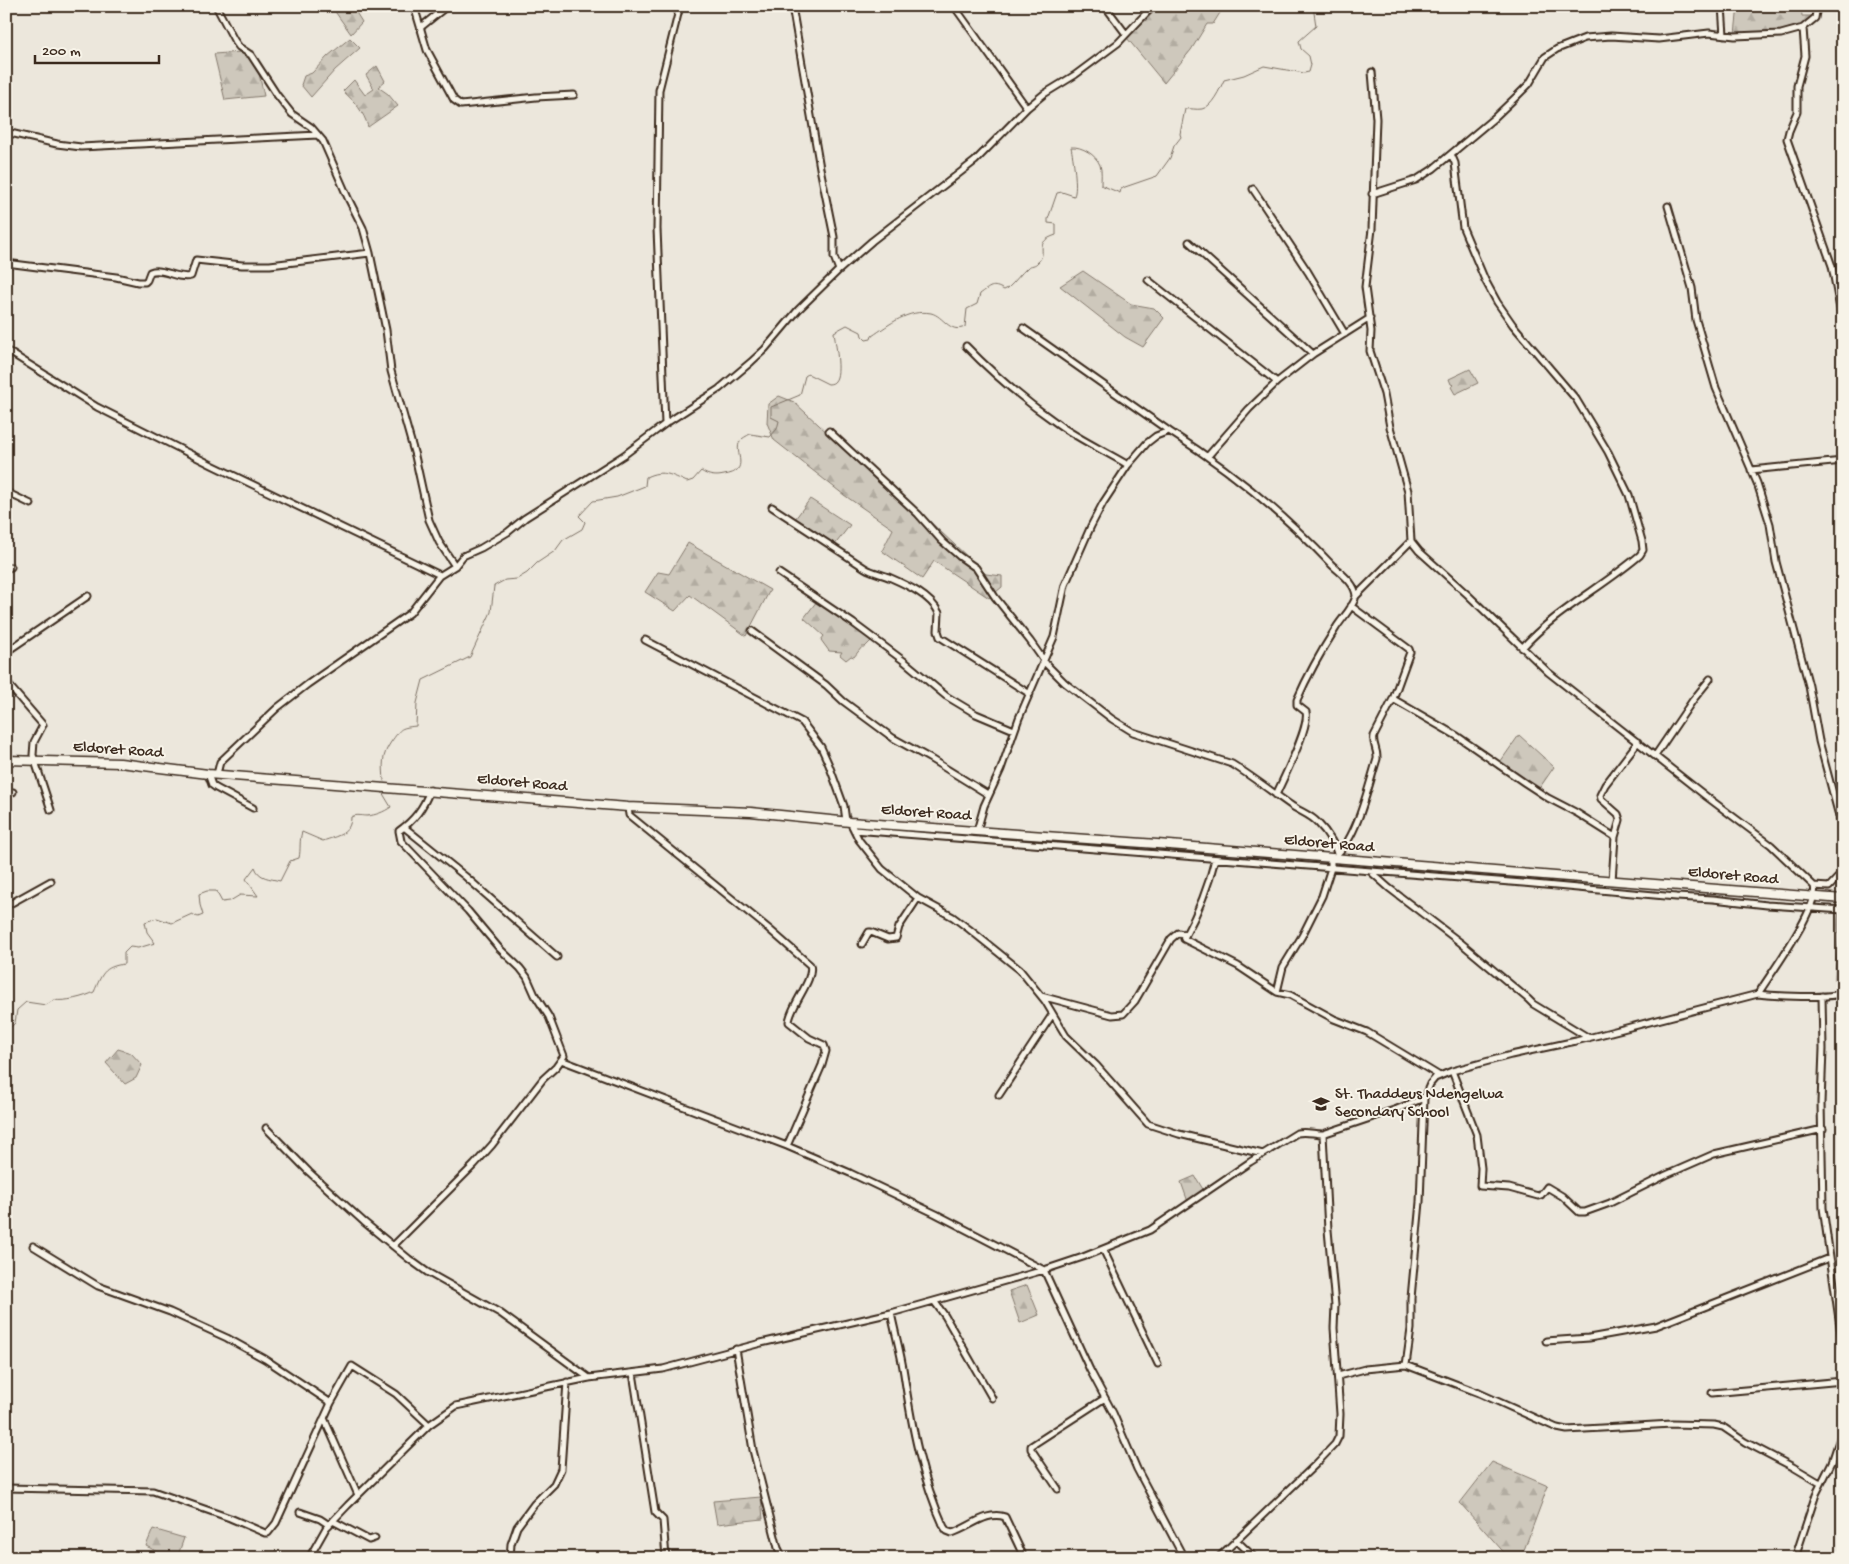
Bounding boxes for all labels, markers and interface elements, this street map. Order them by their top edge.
scale bar [35,32,159,64]
text: 200 m [42,43,81,61]
street label: Eldoret Road [72,738,165,764]
street label: Eldoret Road [476,771,569,798]
street label: Eldoret Road [880,801,973,827]
street label: Eldoret Road [1283,832,1376,859]
street label: Eldoret Road [1687,864,1780,891]
place label: St. Thaddeus Ndengelwa Secondary School [1335,1086,1505,1123]
school or university icon: St. Thaddeus Ndengelwa Secondary School [1311,1094,1331,1114]

